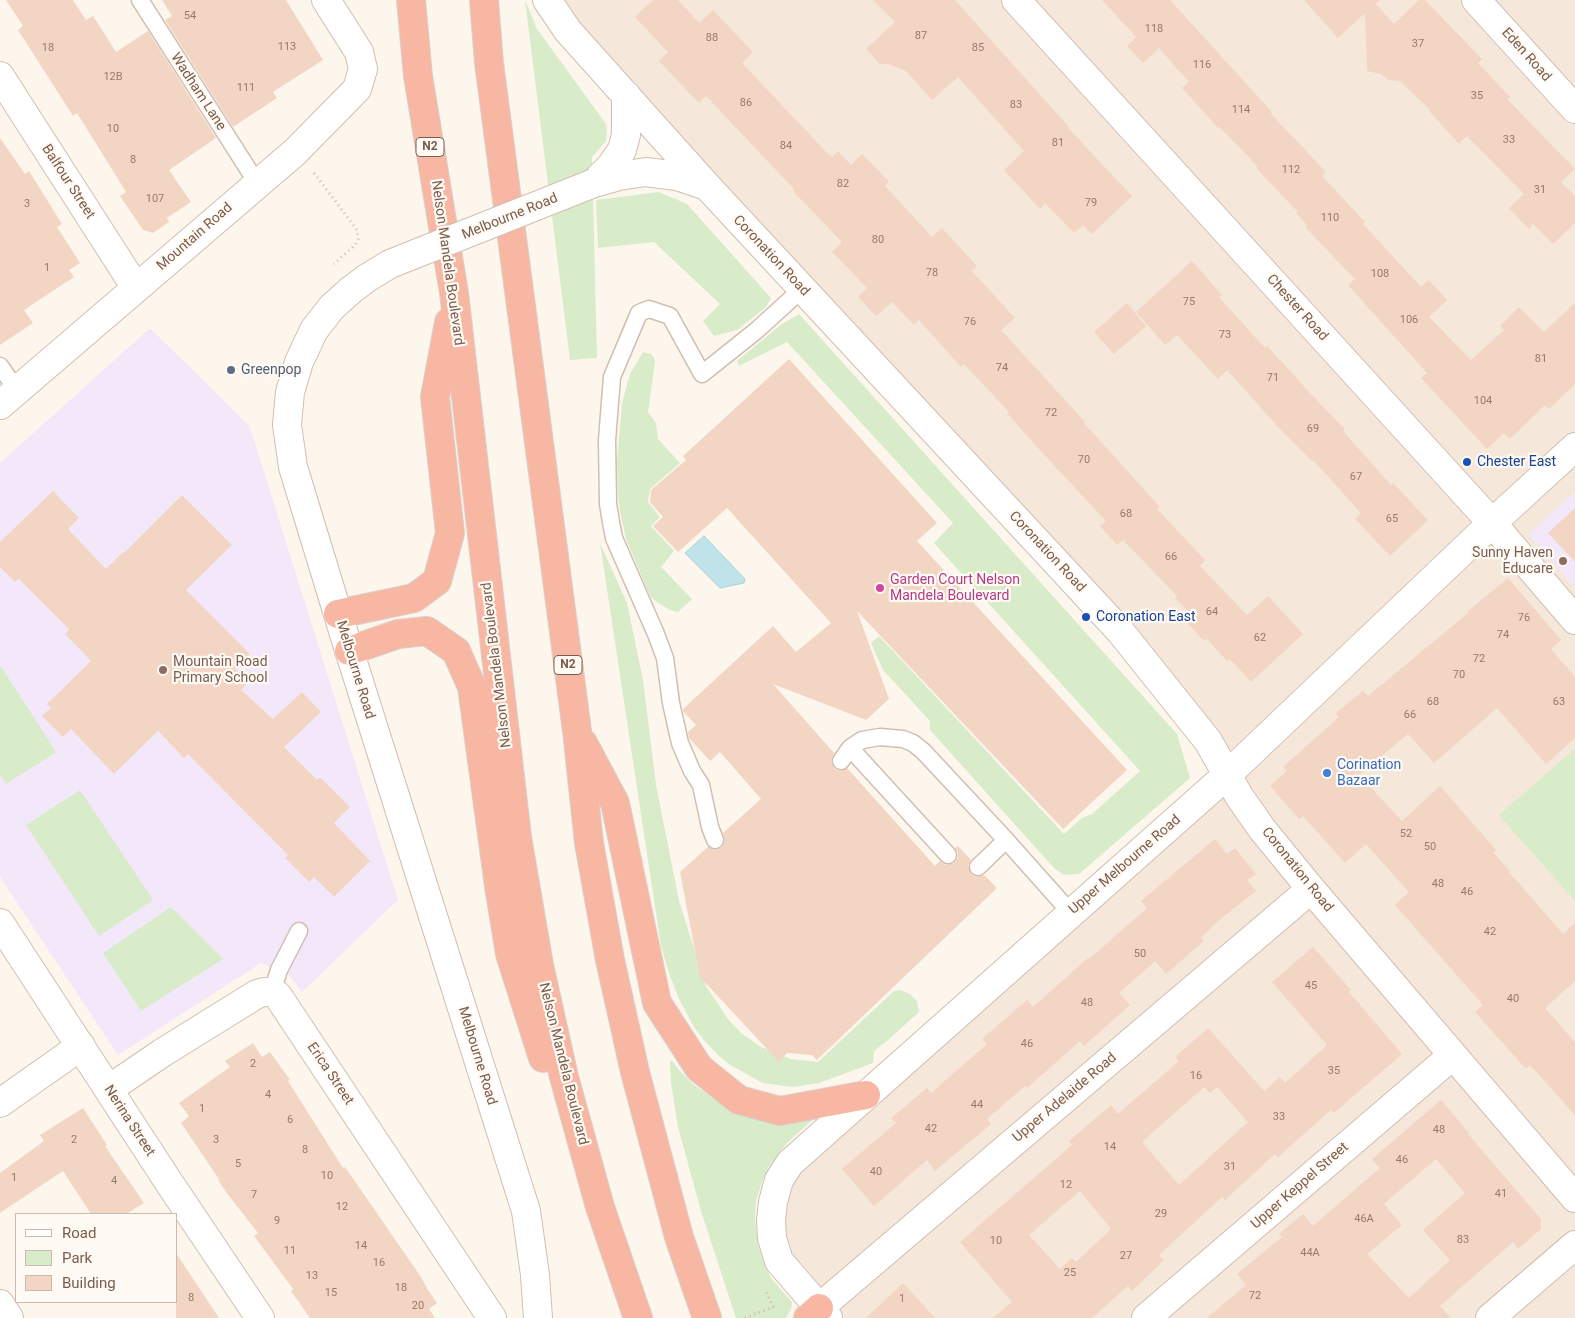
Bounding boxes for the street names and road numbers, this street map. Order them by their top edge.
street label: Eden Road [1498,25,1554,85]
street label: Wadham Lane [167,50,229,134]
road number: N2 [416,138,444,156]
street label: Balfour Street [38,142,98,222]
street label: Nelson Mandela Boulevard [427,179,467,347]
street label: Melbourne Road [460,190,560,244]
street label: Mountain Road [154,200,236,274]
street label: Coronation Road [729,212,813,300]
street label: Chester Road [1263,271,1331,345]
street label: Coronation Road [1005,508,1089,596]
street label: Nelson Mandela Boulevard [479,581,515,749]
street label: Melbourne Road [332,619,378,721]
road number: N2 [554,656,582,674]
street label: Upper Melbourne Road [1066,812,1184,918]
street label: Coronation Road [1258,824,1336,916]
street label: Nelson Mandela Boulevard [535,981,591,1147]
street label: Melbourne Road [454,1005,500,1107]
street label: Erica Street [303,1040,357,1108]
street label: Upper Adelaide Road [1010,1050,1120,1146]
street label: Nerina Street [100,1082,158,1160]
street label: Upper Keppel Street [1248,1139,1352,1233]

